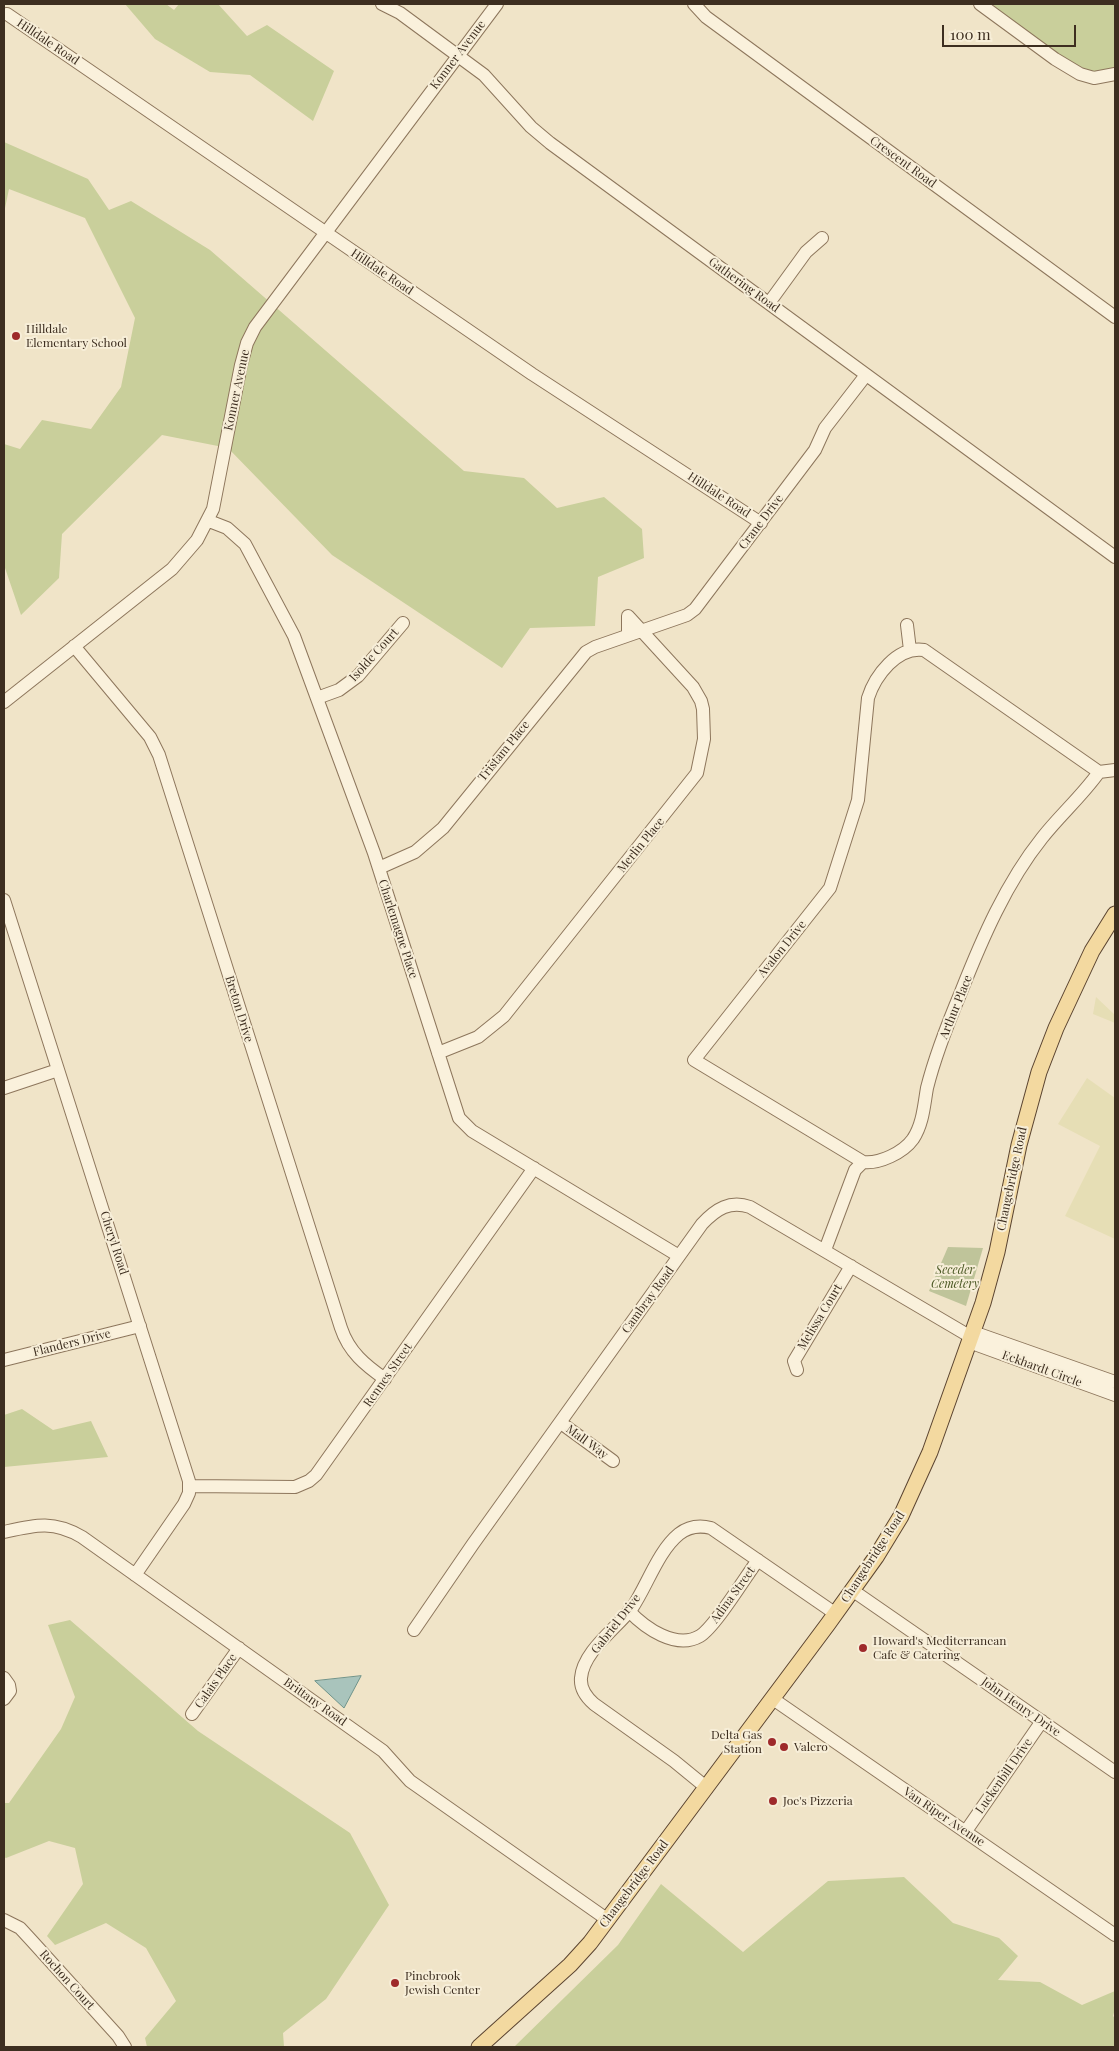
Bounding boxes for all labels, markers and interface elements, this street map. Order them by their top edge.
scale bar [944,15,1078,47]
street label: Hilldale Road [14,16,82,68]
street label: Konner Avenue [427,18,489,92]
text: 100 m [950,24,991,44]
street label: Crescent Road [867,133,939,191]
street label: Hilldale Road [348,246,416,298]
street label: Gathering Road [706,254,782,316]
place label: Hilldale Elementary School [26,322,127,350]
marker: Hilldale Elementary School [10,330,22,342]
street label: Konner Avenue [221,348,253,432]
street label: Hilldale Road [685,469,753,521]
street label: Crane Drive [736,492,786,552]
street label: Isolde Court [346,625,402,685]
street label: Tristam Place [475,718,533,784]
street label: Merlin Place [614,815,668,875]
street label: Charlemagne Place [375,878,421,980]
street label: Avalon Drive [755,918,809,980]
street label: Arthur Place [937,973,975,1041]
street label: Breton Drive [222,974,256,1044]
street label: Changebridge Road [994,1126,1030,1232]
street label: Cheryl Road [97,1209,131,1277]
park label: Seceder Cemetery [931,1263,979,1291]
street label: Cambray Road [619,1264,677,1336]
street label: Melissa Court [795,1281,845,1353]
street label: Flanders Drive [32,1326,112,1360]
street label: Rennes Street [361,1340,415,1410]
street label: Eckhardt Circle [1000,1348,1084,1390]
street label: Mall Way [563,1422,611,1462]
street label: Changebridge Road [838,1509,908,1605]
street label: Adina Street [708,1564,758,1626]
street label: Gabriel Drive [588,1591,644,1657]
place label: Howard's Mediterranean Cafe & Catering [873,1634,1006,1662]
marker: Howard's Mediterranean Cafe & Catering [857,1642,869,1654]
street label: Calais Place [192,1651,240,1711]
street label: John Henry Drive [979,1674,1063,1740]
street label: Brittany Road [281,1675,349,1729]
place label: Delta Gas Station [711,1728,762,1756]
street label: Luckenbill Drive [973,1735,1035,1817]
marker: Delta Gas Station [766,1736,778,1748]
place label: Valero [794,1740,828,1754]
marker: Valero [778,1741,790,1753]
street label: Van Riper Avenue [901,1784,987,1850]
place label: Joe's Pizzeria [783,1794,853,1808]
marker: Joe's Pizzeria [767,1795,779,1807]
street label: Changebridge Road [596,1837,672,1931]
street label: Rochon Court [36,1947,98,2013]
place label: Pinebrook Jewish Center [405,1969,480,1997]
marker: Pinebrook Jewish Center [389,1977,401,1989]

